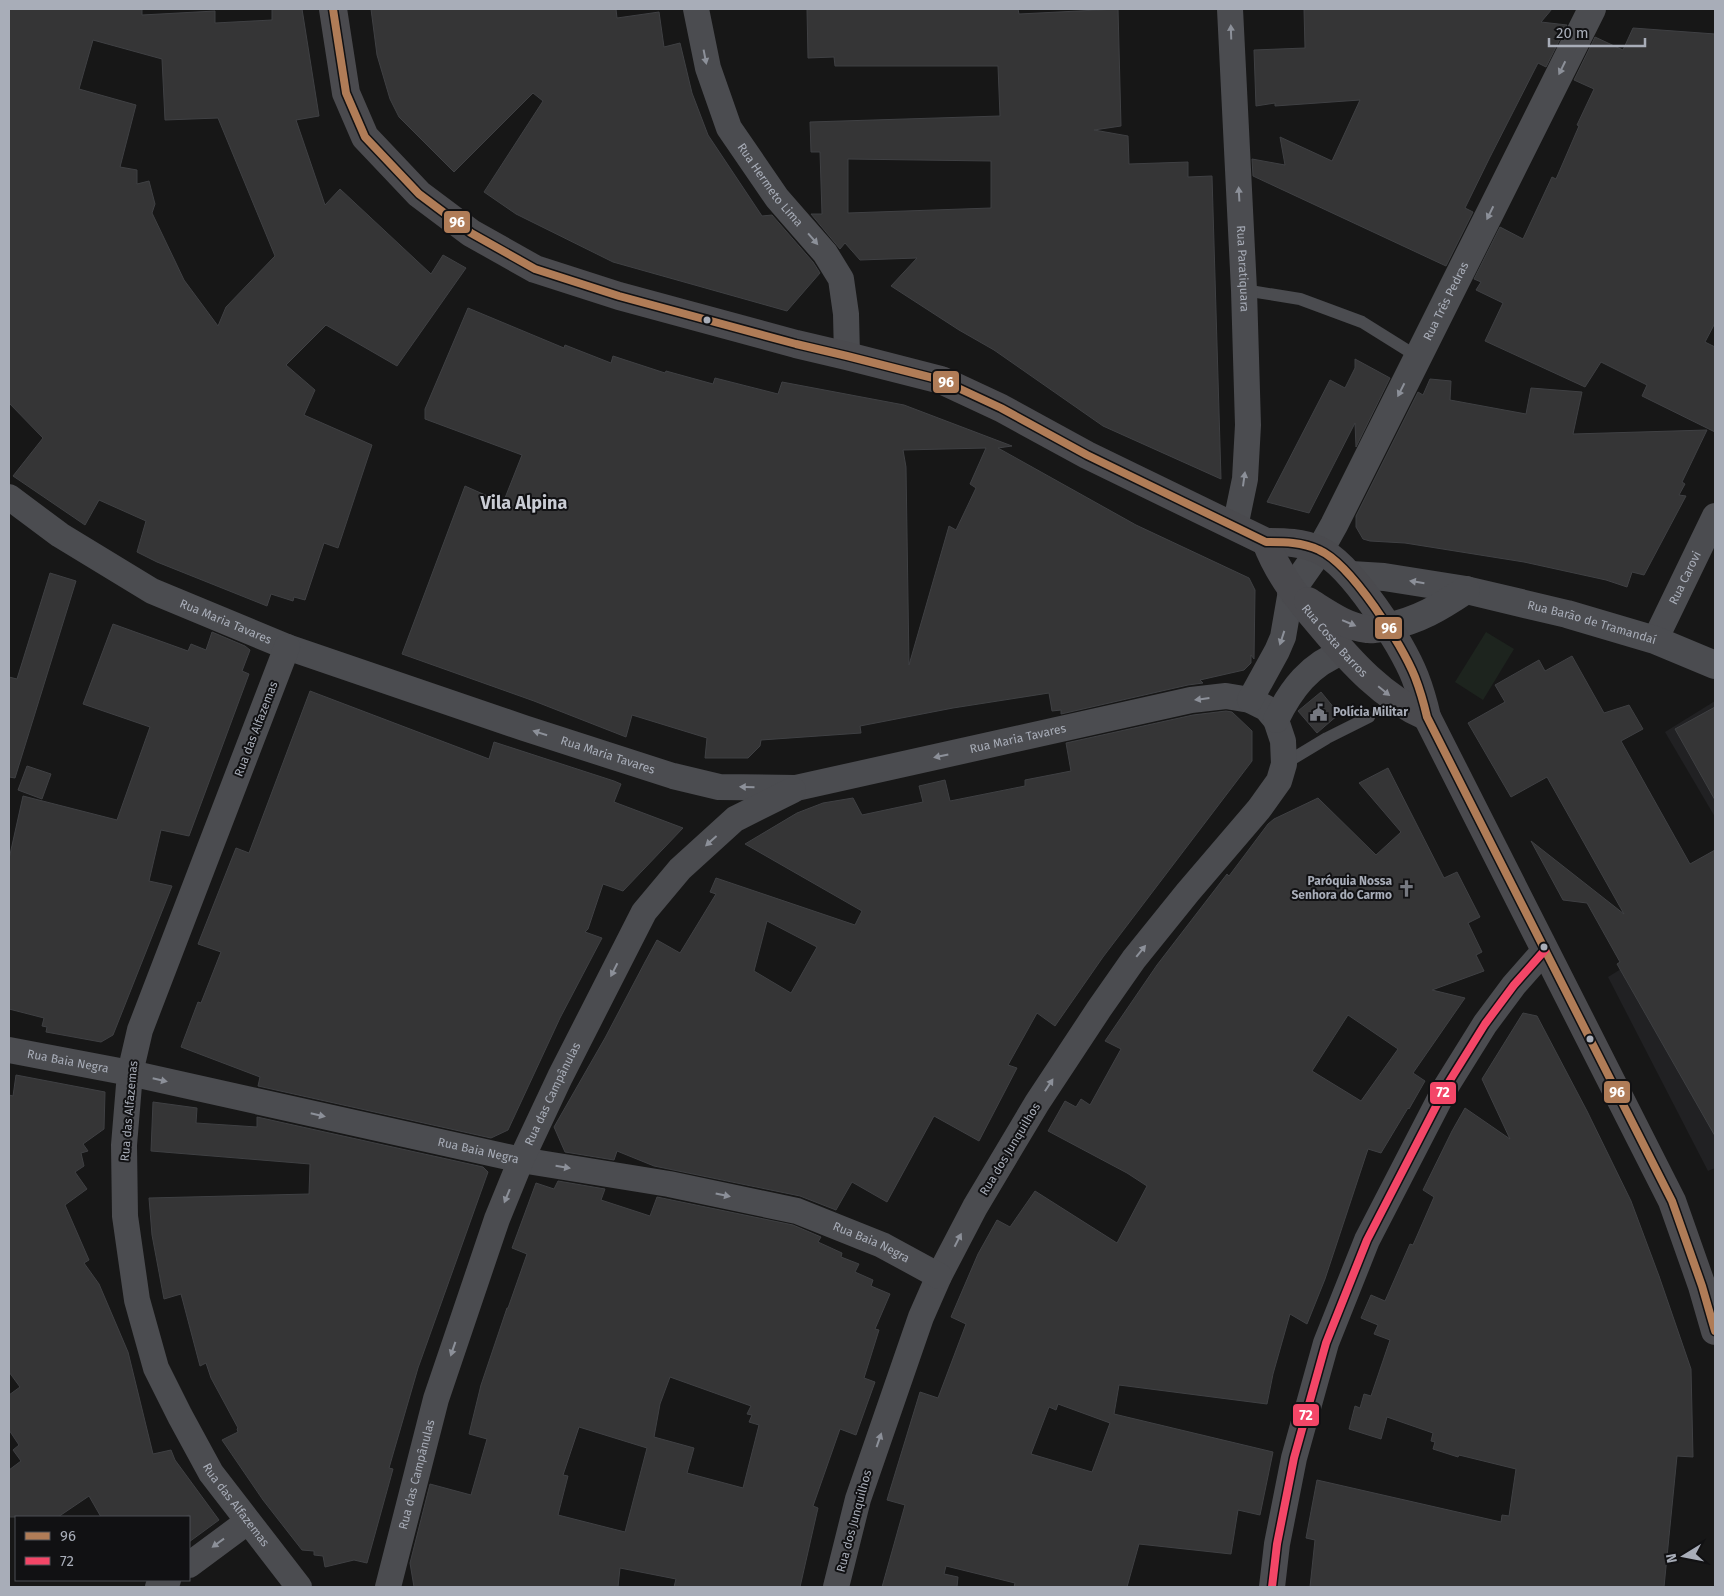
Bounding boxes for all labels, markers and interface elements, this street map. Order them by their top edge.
scale bar [1549,15,1645,47]
one-way arrow [1227,24,1235,40]
text: 20 m [1556,24,1589,42]
one-way arrow [702,49,710,65]
one-way arrow [1558,61,1566,75]
street label: Rua Hermeto Lima [734,140,806,230]
one-way arrow [1235,186,1243,202]
one-way arrow [1486,206,1494,221]
line badge: 96 [443,210,471,234]
text: 96 [449,214,465,231]
street label: Rua Paratiquara [1234,225,1252,312]
one-way arrow [808,232,819,245]
street label: Rua Três Pedras [1420,259,1472,343]
unlabelled marker [702,315,712,325]
line badge: 96 [932,370,960,394]
text: 96 [938,374,954,391]
one-way arrow [1397,383,1405,397]
one-way arrow [1240,471,1248,487]
district label: Vila Alpina [480,492,568,514]
street label: Rua Carovi [1666,549,1704,607]
one-way arrow [1409,578,1425,586]
street label: Rua Maria Tavares [178,596,274,647]
street label: Rua Barão de Tramandaí [1526,598,1659,647]
street label: Rua Costa Barros [1299,602,1371,680]
line badge: 96 [1374,616,1403,640]
one-way arrow [1342,620,1356,628]
text: 96 [1381,620,1397,637]
one-way arrow [1278,631,1285,646]
street label: Rua das Alfazemas [231,679,281,779]
one-way arrow [1377,685,1390,696]
one-way arrow [1194,695,1210,703]
public building icon: Polícia Militar [1309,702,1329,722]
place label: Polícia Militar [1333,705,1408,719]
street label: Rua Maria Tavares [968,721,1068,756]
one-way arrow [532,728,547,736]
street label: Rua Maria Tavares [559,733,657,777]
one-way arrow [933,752,948,760]
one-way arrow [738,783,754,791]
one-way arrow [704,836,717,847]
place label: Paróquia Nossa Senhora do Carmo [1291,874,1392,902]
church icon: Paróquia Nossa Senhora do Carmo [1396,878,1416,898]
unlabelled marker [1539,942,1549,952]
one-way arrow [1135,945,1146,958]
one-way arrow [610,963,618,977]
unlabelled marker [1585,1034,1595,1044]
street label: Rua das Campânulas [522,1040,584,1148]
street label: Rua Baia Negra [26,1047,110,1076]
street label: Rua das Alfazemas [118,1060,140,1162]
one-way arrow [152,1076,168,1084]
one-way arrow [1044,1078,1054,1092]
line badge: 96 [1603,1080,1631,1104]
line badge: 72 [1429,1081,1457,1105]
text: 72 [1436,1084,1450,1101]
text: 96 [1609,1084,1625,1101]
street label: Rua dos Junquilhos [977,1100,1043,1198]
one-way arrow [311,1111,326,1119]
street label: Rua Baia Negra [436,1135,520,1166]
one-way arrow [555,1163,571,1171]
one-way arrow [502,1189,510,1203]
one-way arrow [715,1191,730,1199]
street label: Rua Baia Negra [831,1219,912,1266]
one-way arrow [954,1233,962,1247]
one-way arrow [449,1342,457,1357]
line badge: 72 [1292,1403,1320,1427]
text: 72 [1299,1407,1313,1424]
street label: Rua das Campânulas [396,1418,438,1531]
one-way arrow [876,1432,883,1447]
street label: Rua das Alfazemas [200,1461,272,1550]
street label: Rua dos Junquilhos [834,1468,874,1574]
legend [15,1516,190,1581]
text: 96 [60,1527,76,1545]
north arrow [1659,1531,1709,1581]
one-way arrow [211,1538,225,1548]
text: 72 [60,1552,74,1570]
text: N [1663,1552,1681,1564]

